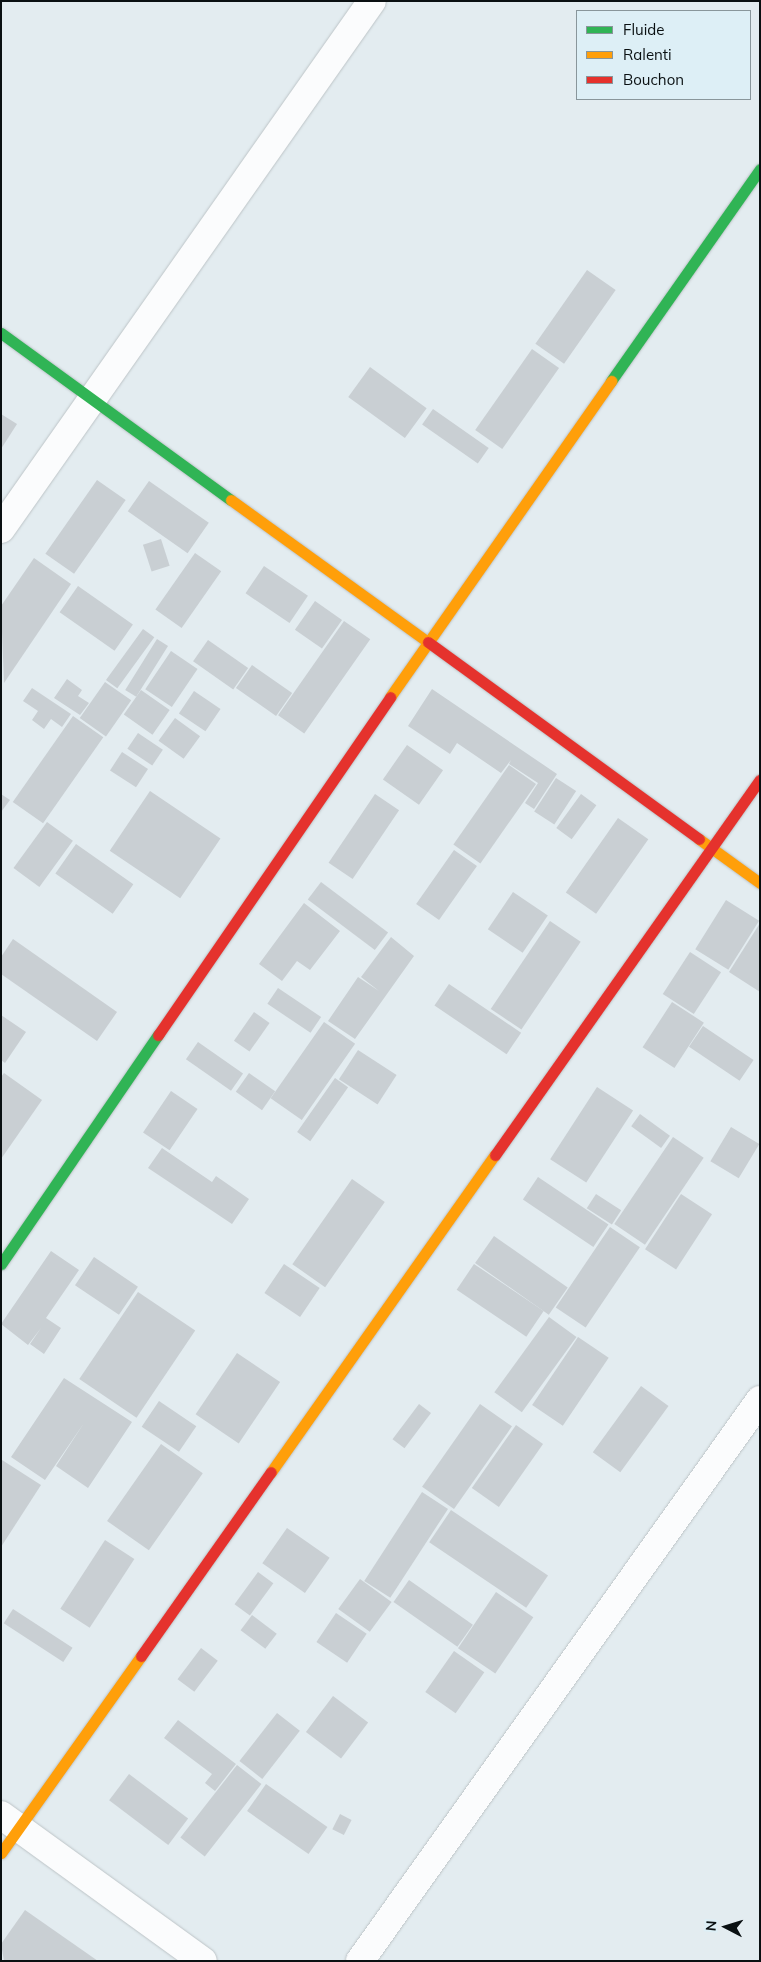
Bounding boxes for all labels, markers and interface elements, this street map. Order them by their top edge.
legend [576,10,751,100]
text: Fluide [623,20,664,39]
text: Ralenti [623,45,672,64]
text: Bouchon [623,70,684,89]
north arrow [701,1902,751,1952]
text: N [702,1920,720,1932]

